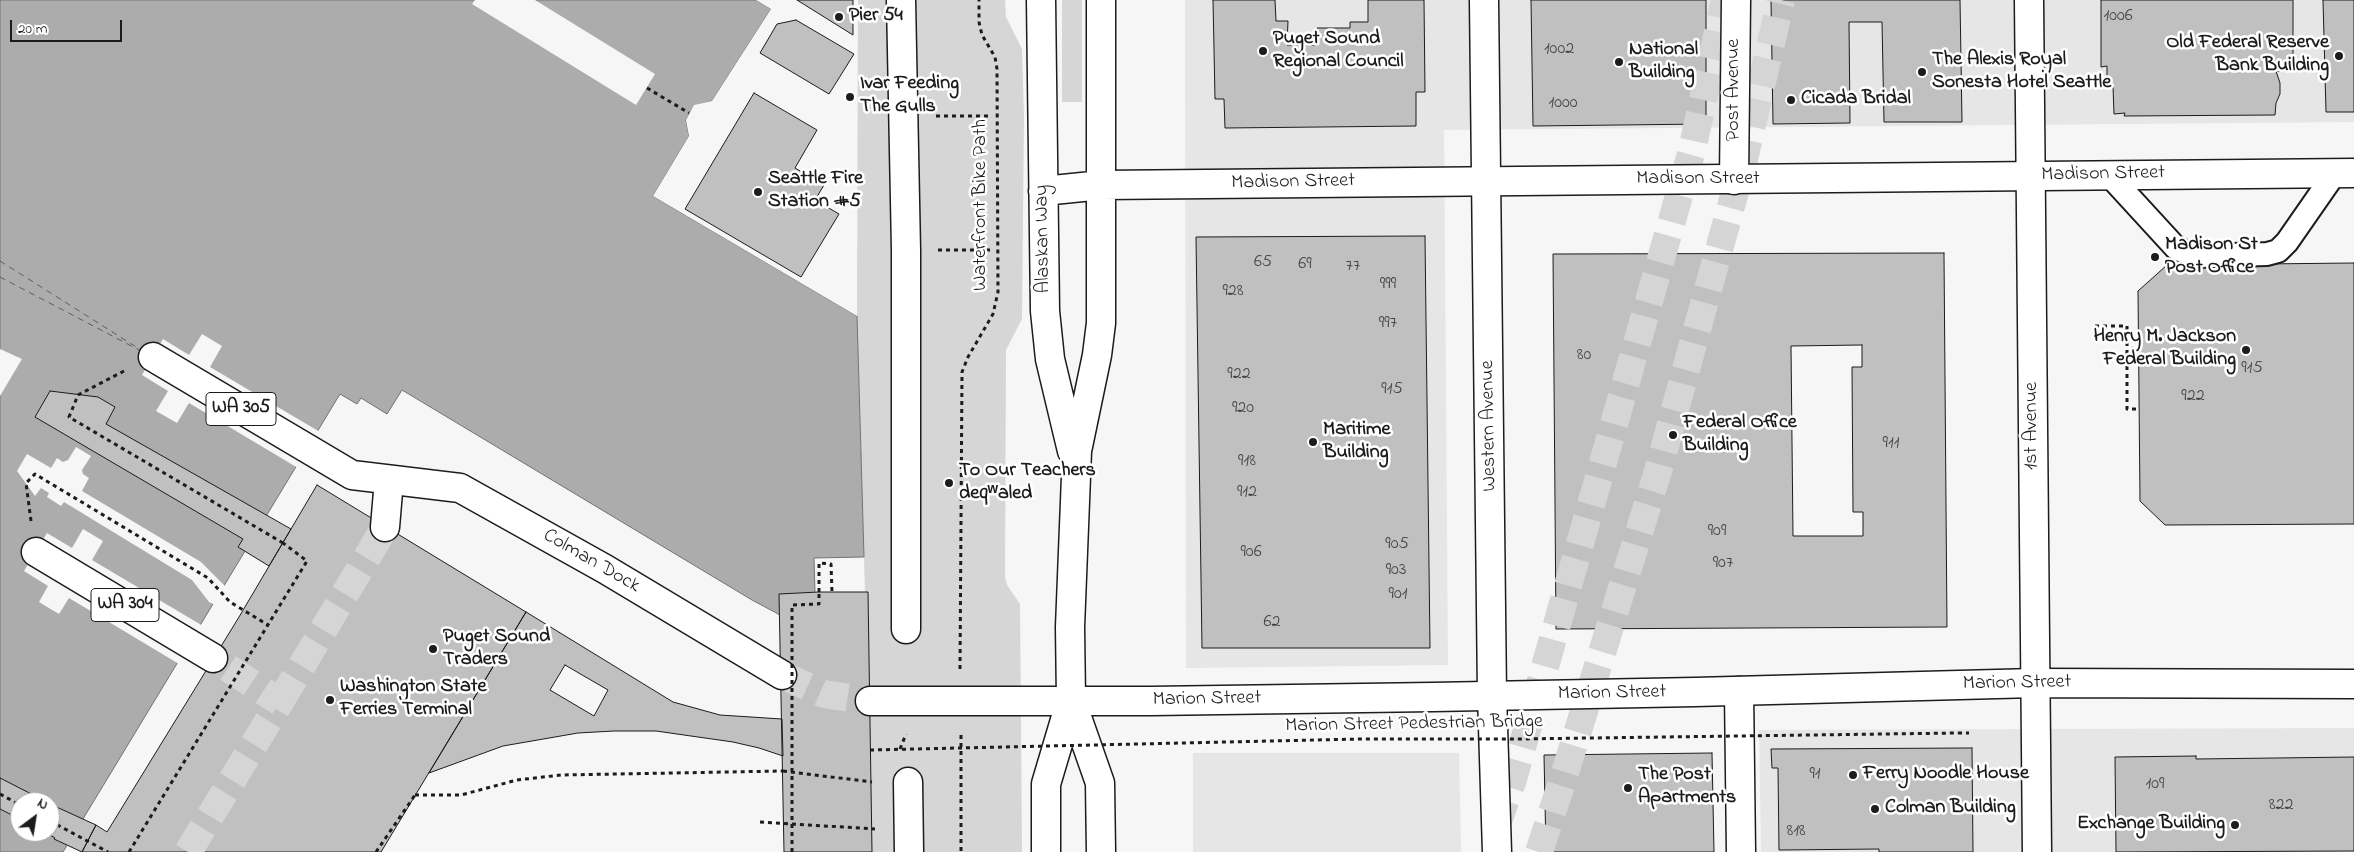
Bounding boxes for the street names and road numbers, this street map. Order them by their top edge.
street label: Post Avenue [1723,39,1747,141]
street label: Waterfront Bike Path [970,119,994,291]
street label: Madison Street [2041,162,2165,188]
street label: Madison Street [1636,168,1760,192]
street label: Madison Street [1231,170,1355,196]
street label: Alaskan Way [1031,185,1057,293]
street label: Western Avenue [1477,360,1503,492]
street label: 1st Avenue [2021,382,2045,470]
road number: WA 305 [206,392,276,426]
street label: Colman Dock [538,525,644,599]
road number: WA 304 [91,588,159,622]
street label: Marion Street [1963,671,2071,697]
street label: Marion Street [1558,681,1666,707]
street label: Marion Street [1153,687,1261,713]
street label: Marion Street Pedestrian Bridge [1285,711,1543,739]

